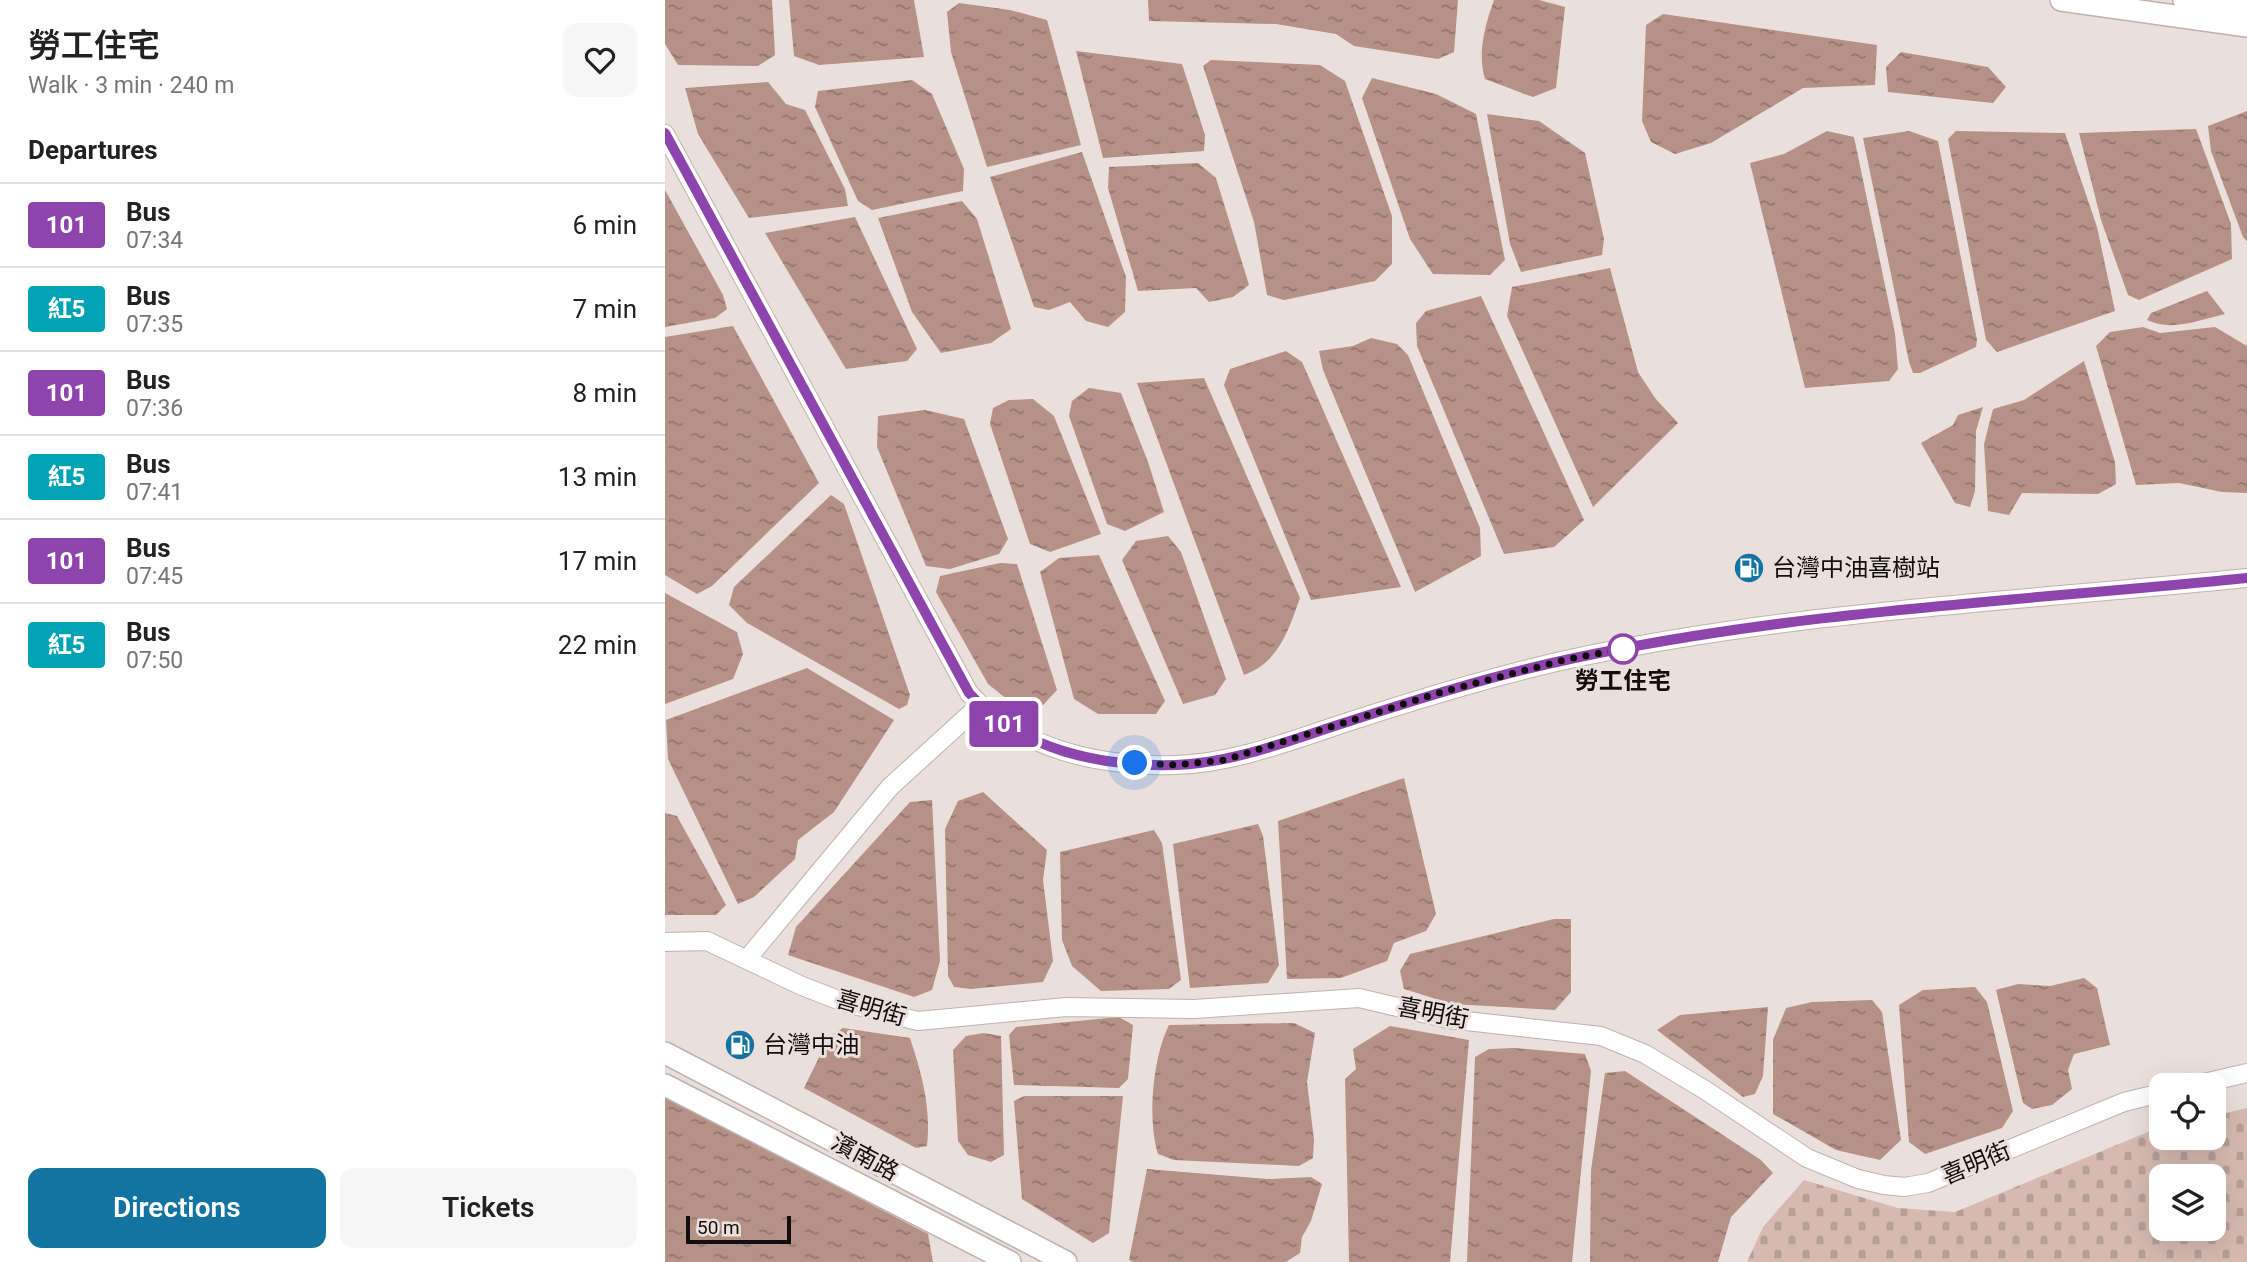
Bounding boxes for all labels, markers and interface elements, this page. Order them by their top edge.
button: heart [563,23,637,97]
text: 勞工住宅 [28,26,160,65]
text: Walk · 3 min · 240 m [28,72,234,99]
text: Departures [28,135,158,165]
text: Bus [126,197,171,227]
text: 6 min [572,210,637,240]
text: 101 [46,211,87,239]
text: 07:34 [126,227,183,254]
text: Bus [126,281,171,311]
text: 7 min [572,294,637,324]
text: 紅5 [48,295,85,323]
text: 07:35 [126,311,183,338]
text: Bus [126,365,171,395]
text: 8 min [572,378,637,408]
text: 101 [46,379,87,407]
text: 07:36 [126,395,183,422]
text: Bus [126,449,171,479]
text: 13 min [558,462,637,492]
text: 紅5 [48,463,85,491]
text: 07:41 [126,479,183,506]
text: Bus [126,533,171,563]
text: 17 min [558,546,637,576]
text: 101 [46,547,87,575]
fuel station icon: 台灣中油喜樹站 [1732,551,1766,585]
place label: 台灣中油喜樹站 [1772,554,1940,582]
text: 07:45 [126,563,183,590]
text: Bus [126,617,171,647]
text: 22 min [558,630,637,660]
text: 紅5 [48,631,85,659]
marker: 勞工住宅 [1608,634,1638,664]
text: 07:50 [126,647,183,674]
place label: 勞工住宅 [1575,667,1671,695]
line badge: 101 [964,701,1044,747]
text: 101 [983,710,1025,738]
your location [1117,745,1152,780]
street label: 喜明街 [833,985,909,1031]
street label: 喜明街 [1395,992,1471,1034]
fuel station icon: 台灣中油 [723,1028,757,1062]
place label: 台灣中油 [763,1031,859,1059]
map controls [2149,1073,2226,1241]
button: locate [2149,1073,2226,1150]
street label: 濱南路 [827,1128,903,1186]
street label: 喜明街 [1937,1136,2015,1190]
button: layers [2149,1164,2226,1241]
button: Directions [28,1168,326,1248]
button: Tickets [340,1168,637,1248]
scale bar [686,1213,791,1245]
text: 50 m [697,1216,740,1239]

